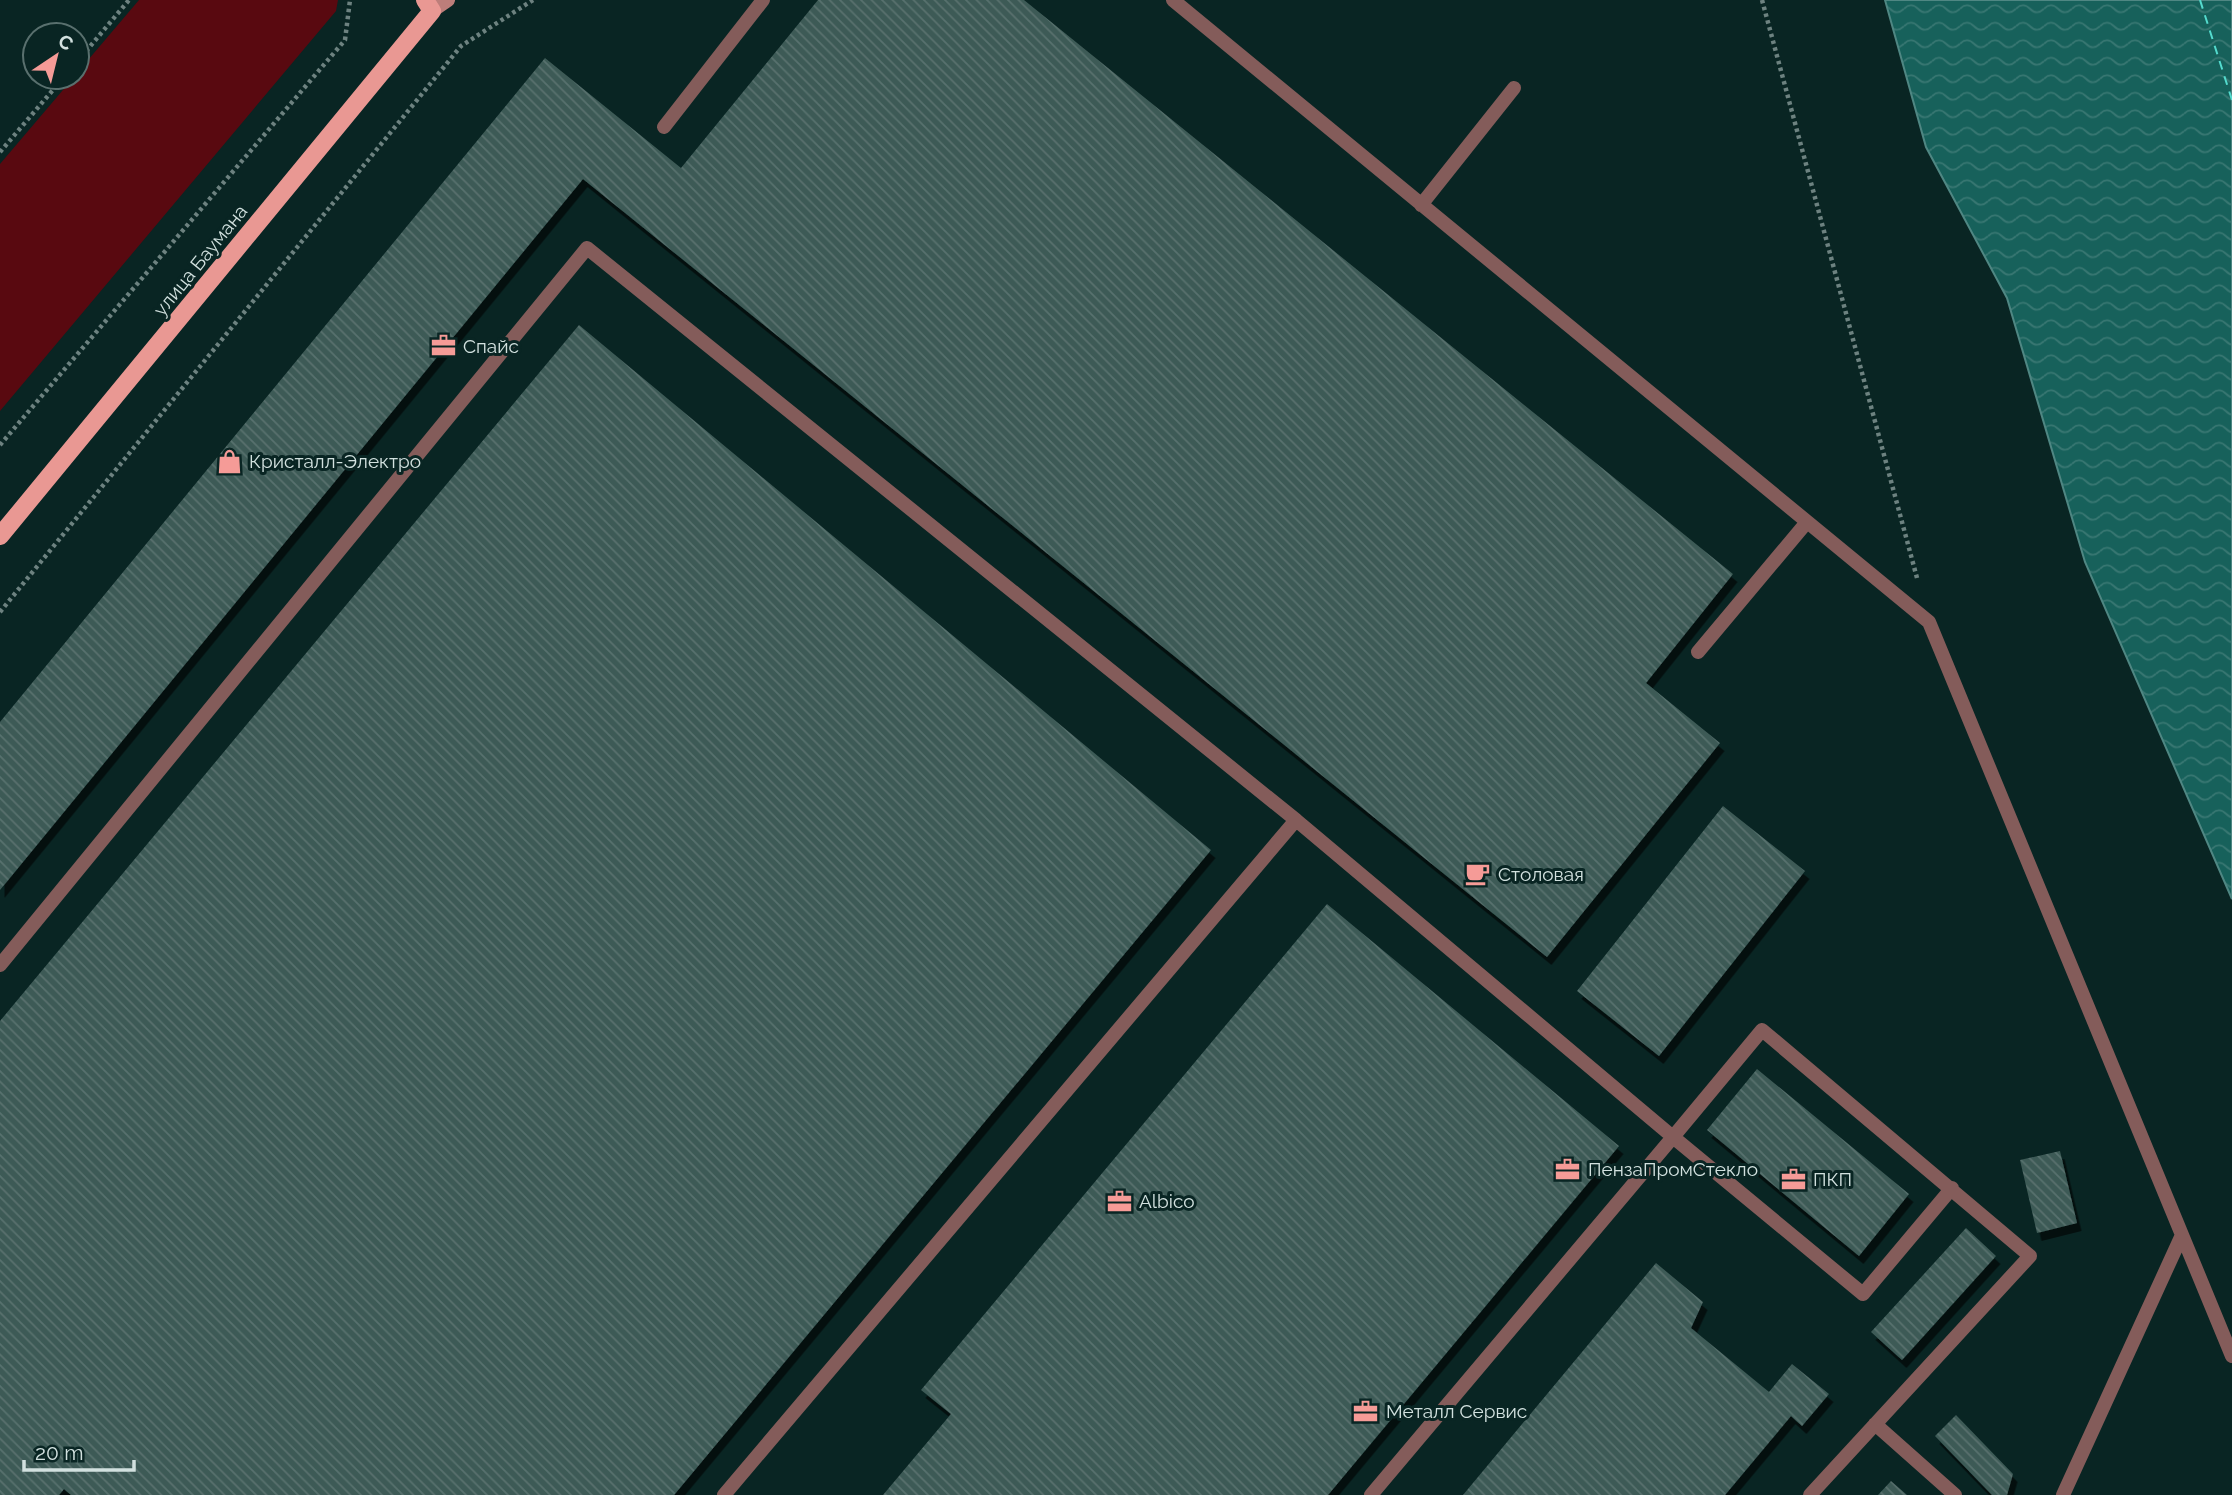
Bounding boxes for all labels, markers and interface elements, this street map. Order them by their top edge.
north arrow [21,21,91,91]
text: С [54,29,77,55]
street label: улица Баумана [149,200,251,320]
office icon: Спайс [429,332,457,360]
place label: Спайс [463,335,519,357]
shop icon: Кристалл-Электро [215,447,243,475]
place label: Кристалл-Электро [249,450,421,472]
cafe icon: Столовая [1464,860,1492,888]
place label: Столовая [1498,863,1584,885]
office icon: ПензаПромСтекло [1554,1155,1582,1183]
place label: ПензаПромСтекло [1588,1158,1758,1180]
office icon: ПКП [1779,1165,1807,1193]
place label: ПКП [1813,1168,1852,1190]
office icon: Albico [1105,1187,1133,1215]
place label: Albico [1139,1190,1195,1212]
office icon: Металл Сервис [1352,1397,1380,1425]
place label: Металл Сервис [1386,1400,1527,1422]
scale bar [24,1428,135,1472]
text: 20 m [35,1440,83,1465]

